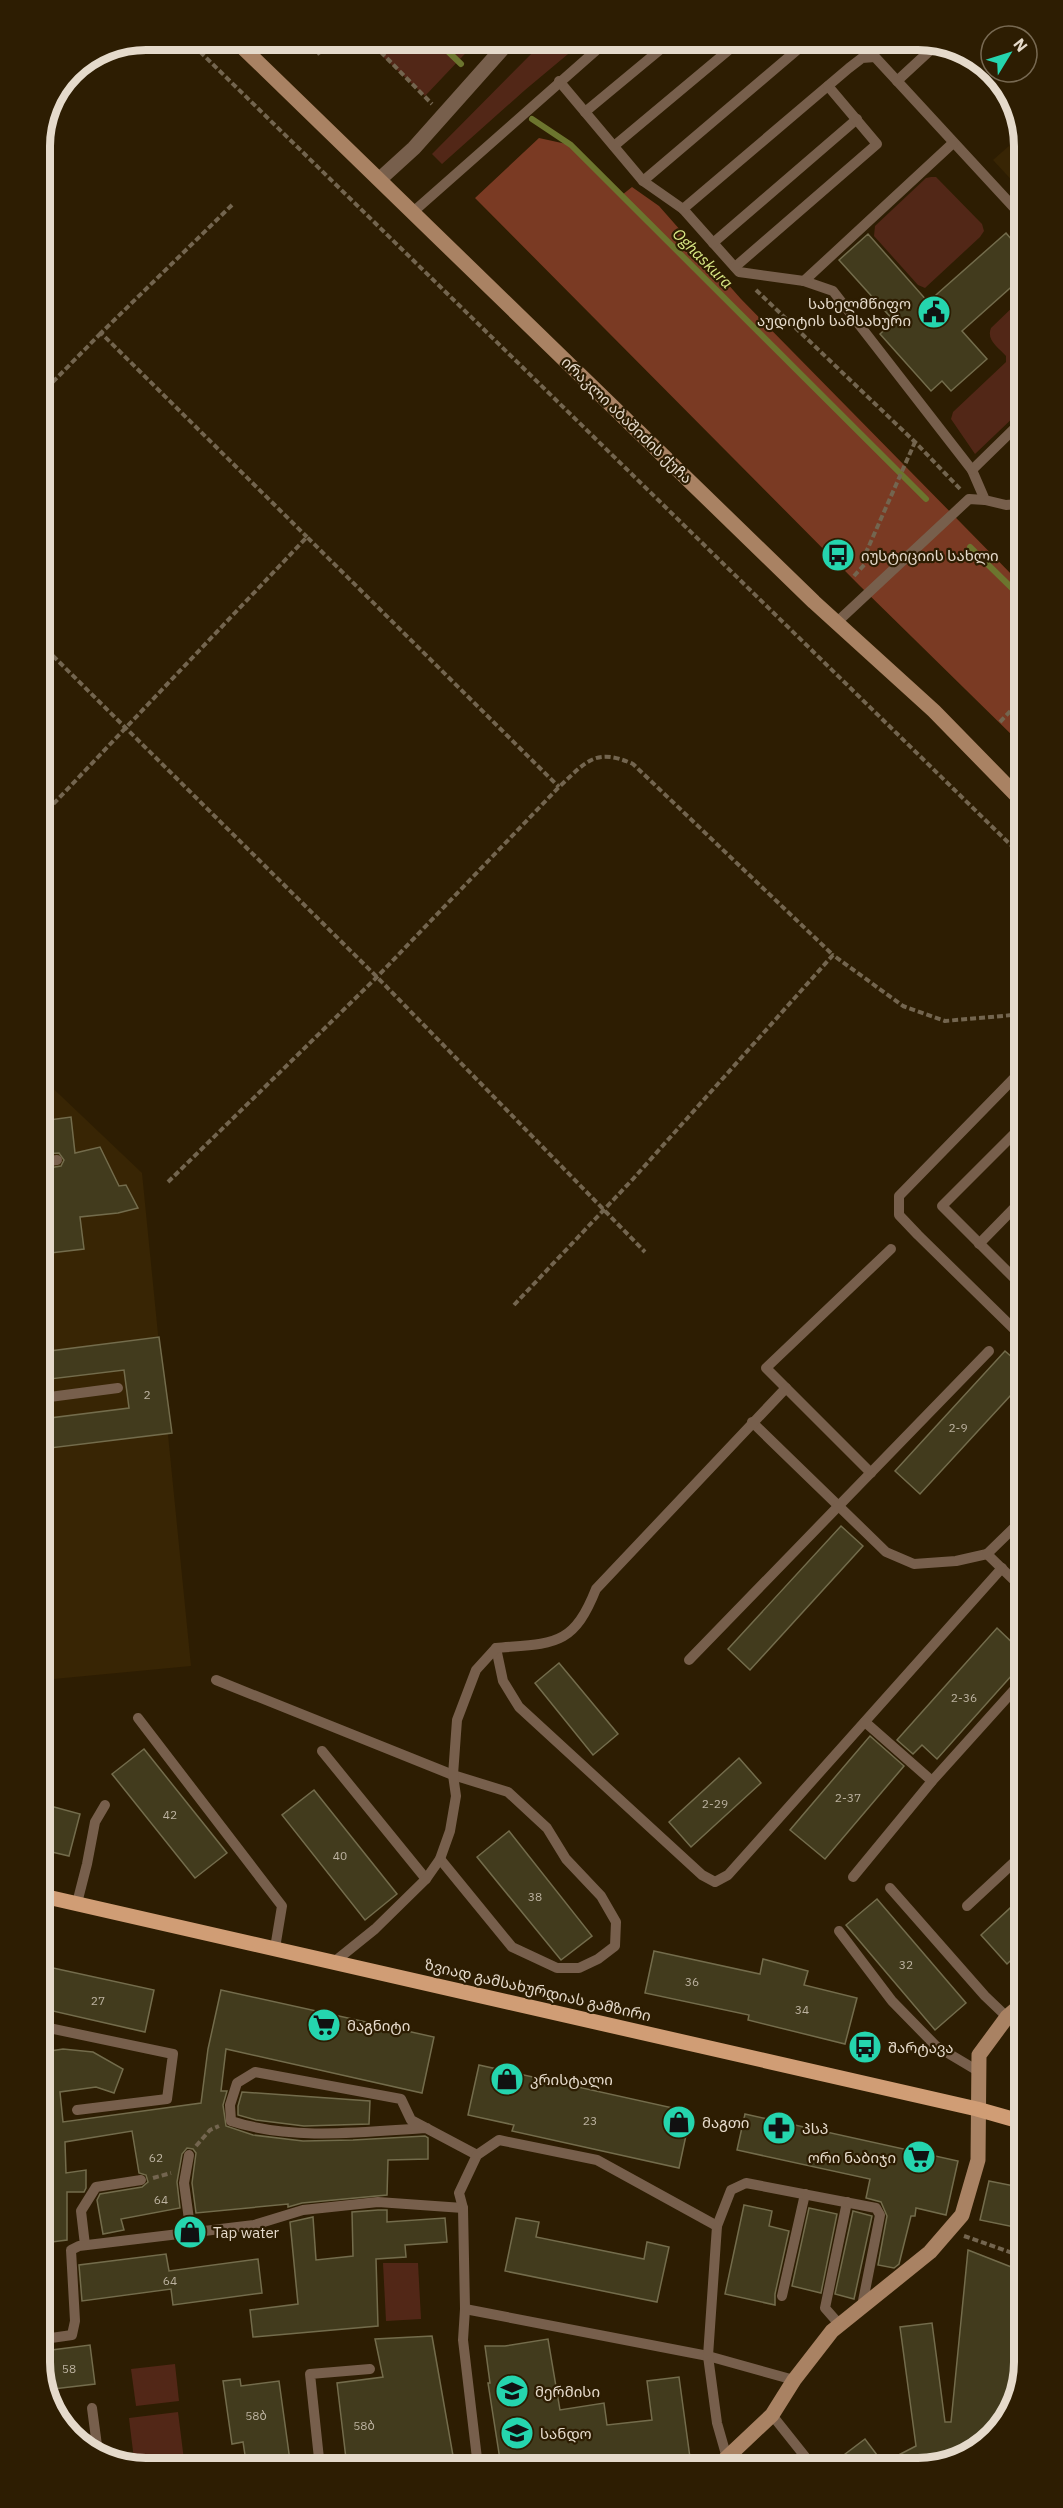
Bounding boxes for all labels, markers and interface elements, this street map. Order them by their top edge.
north arrow [979,24,1039,84]
text: N [1009,34,1032,55]
water label: Oghaskura [669,224,737,292]
place label: სახელმწიფო აუდიტის სამსახური [757,294,911,330]
public building icon: სახელმწიფო აუდიტის სამსახური [916,294,952,330]
street label: ირაკლი აბაშიძის ქუჩა [558,353,696,487]
bus stop icon: იუსტიციის სახლი [820,537,856,573]
place label: იუსტიციის სახლი [861,546,999,565]
house number: 2 [143,1387,151,1402]
house number: 2-9 [948,1420,968,1435]
house number: 2-36 [951,1690,977,1705]
house number: 2-37 [835,1790,861,1805]
house number: 2-29 [702,1796,728,1811]
house number: 42 [163,1807,177,1822]
house number: 40 [333,1848,347,1863]
house number: 38 [528,1889,542,1904]
street label: ზვიად გამსახურდიას გამზირი [423,1955,653,2025]
house number: 32 [899,1957,913,1972]
house number: 36 [685,1974,699,1989]
house number: 27 [91,1993,105,2008]
house number: 34 [795,2002,809,2017]
supermarket icon: მაგნიტი [306,2007,342,2043]
place label: მაგნიტი [347,2016,410,2035]
bus stop icon: შარტავა [847,2029,883,2065]
place label: შარტავა [888,2038,953,2057]
shop icon: კრისტალი [489,2061,525,2097]
place label: კრისტალი [530,2070,613,2089]
shop icon: მაგთი [661,2104,697,2140]
pharmacy icon: პსპ [761,2110,797,2146]
house number: 23 [583,2113,597,2128]
place label: მაგთი [702,2113,749,2132]
place label: პსპ [802,2119,828,2138]
supermarket icon: ორი ნაბიჯი [901,2139,937,2175]
place label: ორი ნაბიჯი [808,2148,896,2167]
house number: 62 [149,2150,163,2165]
house number: 64 [154,2192,168,2207]
shop icon: Tap water [172,2214,208,2250]
place label: Tap water [213,2223,280,2242]
house number: 64 [163,2273,177,2288]
house number: 58 [62,2361,76,2376]
school or university icon: მერმისი [494,2373,530,2409]
place label: მერმისი [535,2382,600,2401]
house number: 58ბ [245,2408,267,2423]
school or university icon: სანდო [499,2415,535,2451]
house number: 58ბ [353,2418,375,2433]
place label: სანდო [540,2424,592,2443]

